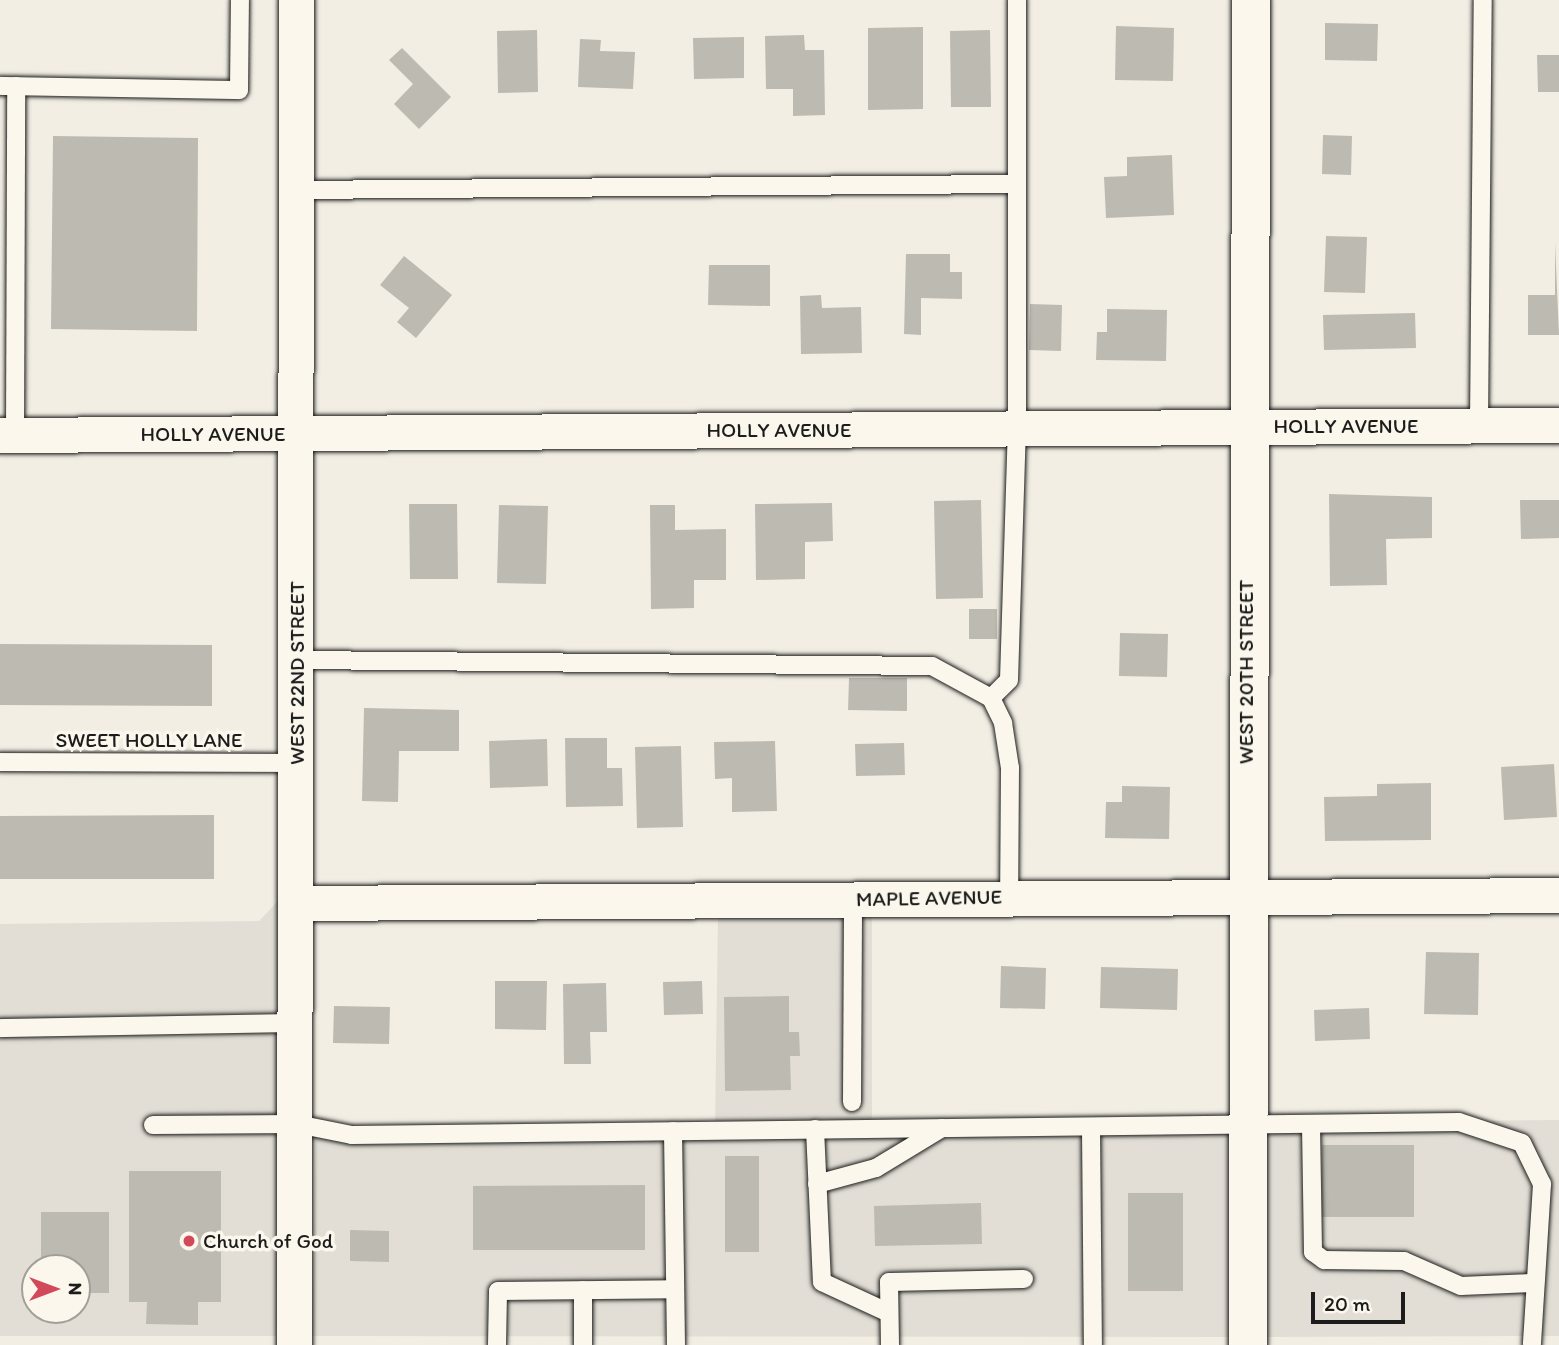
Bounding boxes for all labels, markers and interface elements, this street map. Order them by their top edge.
street label: HOLLY AVENUE [1274,413,1418,439]
street label: HOLLY AVENUE [707,417,851,443]
street label: HOLLY AVENUE [141,421,285,447]
street label: WEST 20TH STREET [1233,580,1259,764]
street label: WEST 22ND STREET [284,581,310,765]
street label: SWEET HOLLY LANE [55,727,243,753]
street label: MAPLE AVENUE [856,884,1002,912]
place label: Church of God [203,1228,333,1254]
marker: Church of God [181,1233,197,1249]
north arrow [21,1254,91,1324]
scale bar [1314,1278,1408,1322]
text: N [64,1283,87,1295]
text: 20 m [1324,1291,1370,1316]

